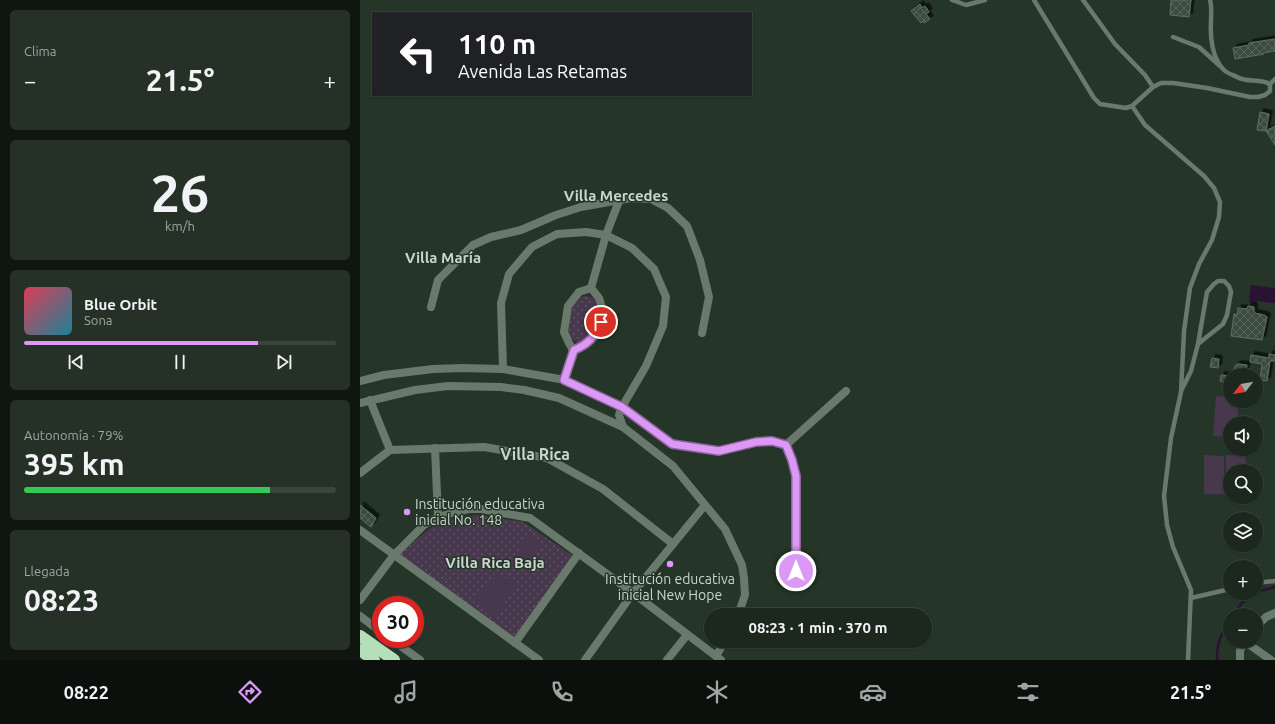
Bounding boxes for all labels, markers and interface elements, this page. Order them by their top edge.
icon: left [392,28,444,80]
text: 110 m [458,28,536,59]
text: Clima [24,44,56,58]
text: Avenida Las Retamas [458,61,627,81]
text: 21.5° [146,63,214,97]
text: − [24,68,36,93]
text: + [324,68,336,93]
text: 26 [151,164,209,222]
district label: Villa Mercedes [564,187,668,204]
text: km/h [165,219,195,233]
district label: Villa María [405,249,481,266]
text: Blue Orbit [84,296,157,313]
pin [584,305,618,339]
icon: arrive [590,311,612,333]
text: Sona [84,313,113,327]
icon: previous [65,351,87,373]
icon: pause [169,351,191,373]
icon: next [273,351,295,373]
north arrow [1223,368,1263,408]
map controls [1223,368,1263,648]
button: sound [1223,416,1263,456]
text: Autonomía · 79% [24,428,123,442]
district label: Villa Rica [500,445,570,463]
text: 395 km [24,447,125,481]
button: search [1223,464,1263,504]
place label: Institución educativa inicial No. 148 [415,496,545,528]
marker: Institución educativa inicial No. 148 [402,507,412,517]
button: layers [1223,512,1263,552]
position arrow [775,550,817,592]
district label: Villa Rica Baja [445,554,545,571]
marker: Institución educativa inicial New Hope [665,559,675,569]
button: + [1223,560,1263,600]
text: Llegada [24,564,70,578]
place label: Institución educativa inicial New Hope [605,571,735,603]
text: 08:23 [24,583,99,617]
speed limit sign: 30 [372,596,424,648]
button: − [1223,608,1263,648]
text: 08:23 · 1 min · 370 m [749,619,887,636]
icon: directions [236,678,264,706]
icon: music [392,678,420,706]
icon: phone [548,678,576,706]
icon: climate [703,678,731,706]
icon: car [859,678,887,706]
icon: filters [1014,678,1042,706]
text: 08:22 [64,682,109,702]
text: 21.5° [1170,682,1211,702]

